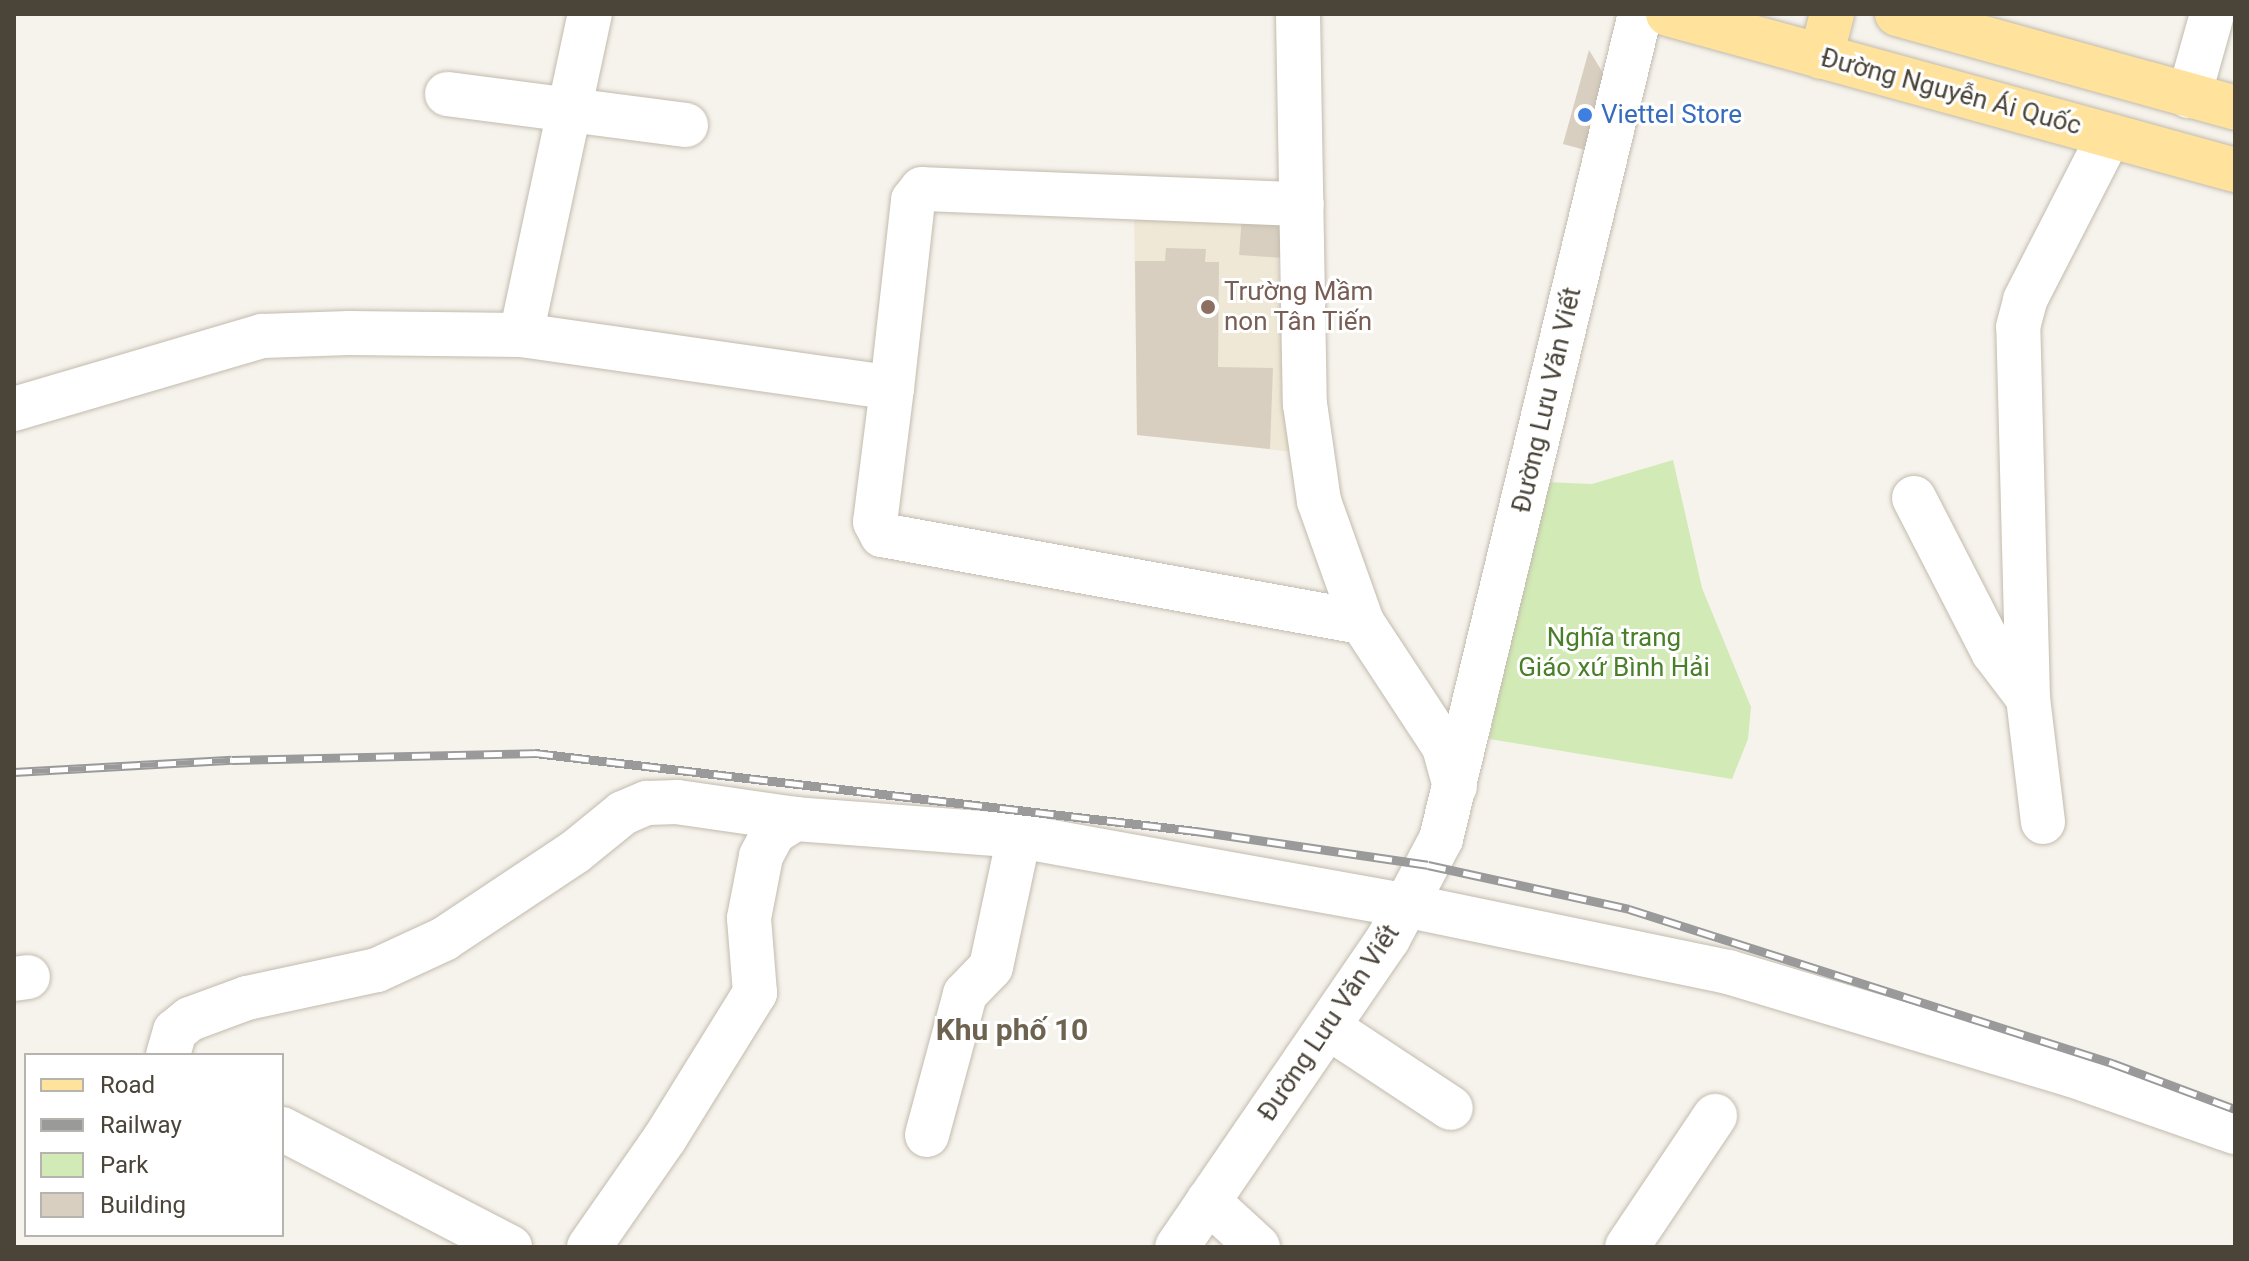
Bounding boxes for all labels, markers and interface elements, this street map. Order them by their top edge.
street label: Đường Nguyễn Ái Quốc [1817,42,2085,142]
place label: Viettel Store [1601,99,1742,131]
marker: Viettel Store [1576,106,1594,124]
place label: Trường Mầm non Tân Tiến [1224,276,1373,338]
street label: Đường Lưu Văn Viết [1506,284,1588,516]
marker: Trường Mầm non Tân Tiến [1199,298,1217,316]
park label: Nghĩa trang Giáo xứ Bình Hải [1518,622,1710,684]
street label: Đường Lưu Văn Viết [1252,919,1406,1127]
district label: Khu phố 10 [936,1012,1088,1048]
legend [24,1053,284,1237]
text: Road [100,1071,155,1099]
text: Railway [100,1111,182,1139]
text: Park [100,1151,148,1179]
text: Building [100,1191,186,1219]

